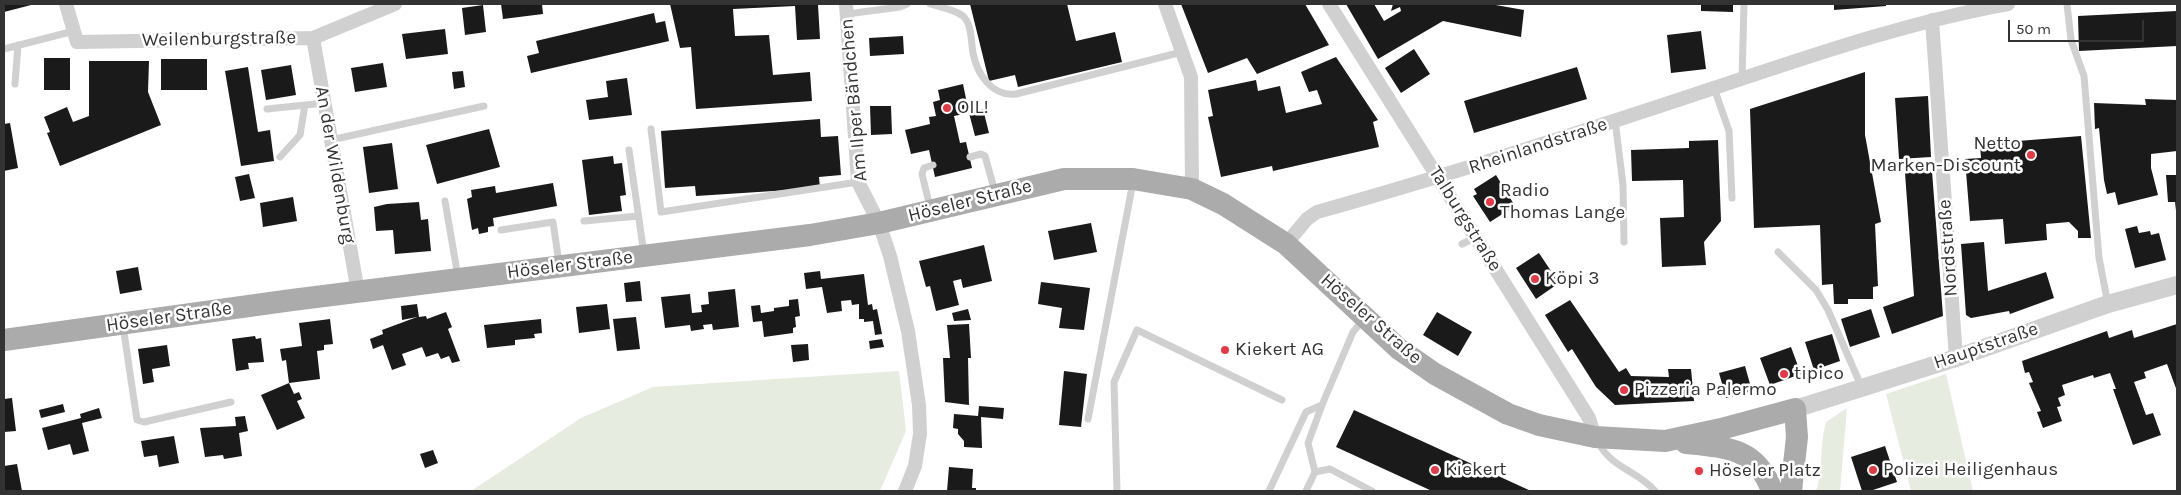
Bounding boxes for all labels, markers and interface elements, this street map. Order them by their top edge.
scale bar [2011,10,2147,42]
street label: Am Ilper Bändchen [836,18,872,182]
text: 50 m [2016,20,2051,38]
street label: Weilenburgstraße [142,26,296,52]
street label: An der Wildenburg [310,84,360,246]
place label: OIL! [957,97,989,119]
marker: OIL! [941,102,953,114]
street label: Rheinlandstraße [1466,113,1610,179]
place label: Netto Marken-Discount [1871,133,2021,177]
marker: Netto Marken-Discount [2025,149,2037,161]
street label: Talburgstraße [1424,162,1506,276]
street label: Höseler Straße [906,175,1034,227]
place label: Radio Thomas Lange [1500,180,1625,224]
marker: Radio Thomas Lange [1484,196,1496,208]
street label: Nordstraße [1933,199,1963,297]
street label: Höseler Straße [506,246,634,284]
place label: Köpi 3 [1545,268,1599,290]
street label: Höseler Straße [1316,269,1426,369]
marker: Köpi 3 [1529,273,1541,285]
street label: Höseler Straße [105,297,233,337]
street label: Hauptstraße [1931,318,2041,374]
place label: Kiekert AG [1235,339,1324,361]
marker: Kiekert AG [1219,344,1231,356]
place label: tipico [1794,363,1844,385]
marker: tipico [1778,368,1790,380]
place label: Pizzeria Palermo [1634,379,1777,401]
marker: Pizzeria Palermo [1618,384,1630,396]
place label: Kiekert [1445,459,1506,481]
place label: Polizei Heiligenhaus [1883,459,2058,481]
place label: Höseler Platz [1709,460,1821,482]
marker: Kiekert [1429,464,1441,476]
marker: Polizei Heiligenhaus [1867,464,1879,476]
marker: Höseler Platz [1693,465,1705,477]

